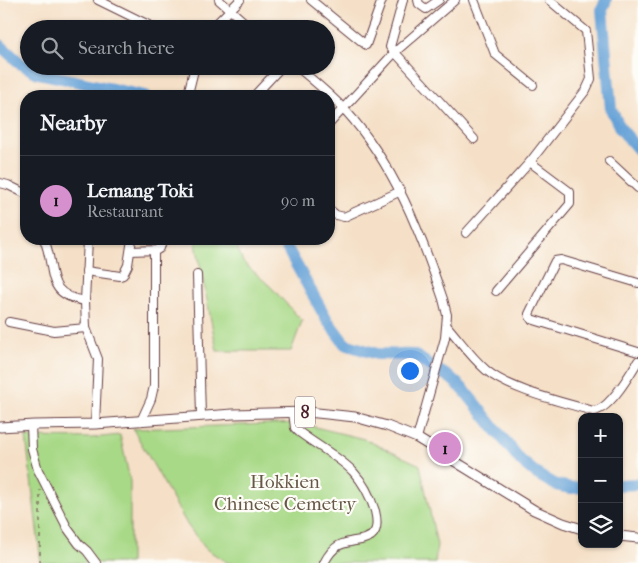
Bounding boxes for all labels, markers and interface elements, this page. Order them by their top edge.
search box [20,20,335,75]
icon: search [38,34,66,62]
text: Search here [78,37,174,59]
text: Nearby [40,111,106,135]
text: Lemang Toki [87,180,194,202]
text: 1 [53,191,59,210]
text: 90 m [281,191,315,210]
text: Restaurant [87,202,163,221]
your location [397,358,423,384]
road number: 8 [295,397,315,428]
map controls [578,413,623,548]
button: + [578,413,623,458]
pin: 1 [429,429,461,467]
button: − [578,458,623,503]
park label: Hokkien Chinese Cemetry [214,471,357,515]
button: layers [578,503,623,548]

